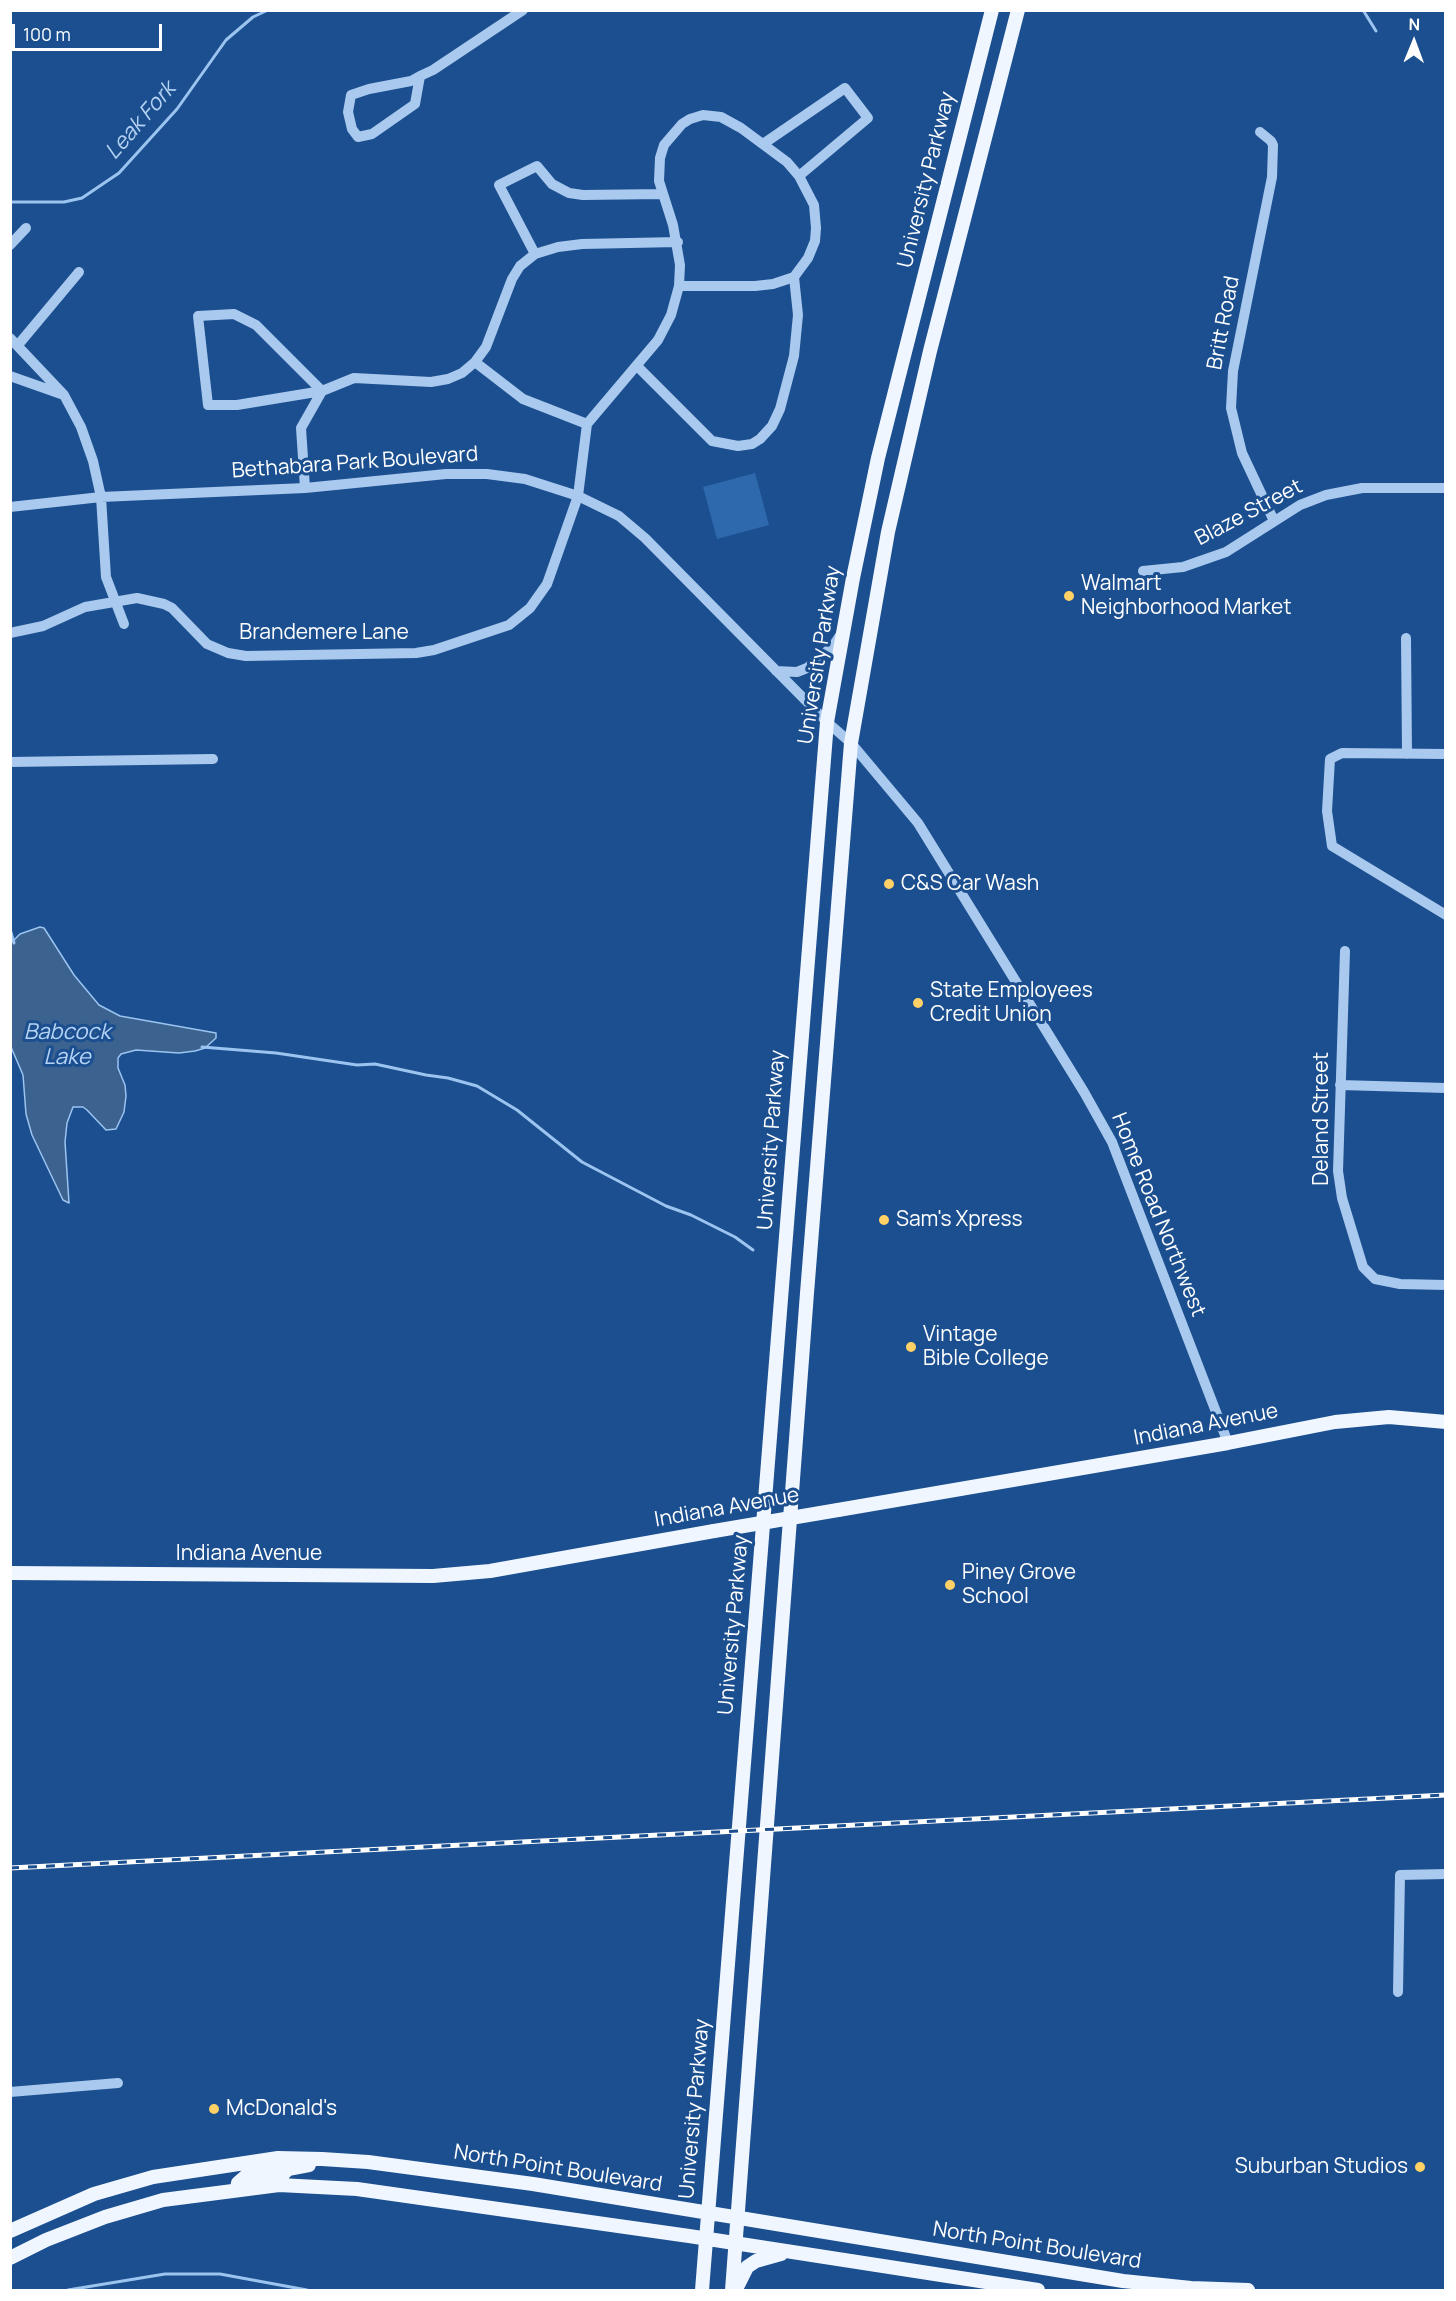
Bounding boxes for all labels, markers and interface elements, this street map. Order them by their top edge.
scale bar [15,12,165,50]
north arrow [1384,12,1444,72]
text: N [1408,13,1420,35]
text: 100 m [23,22,71,46]
water label: Leak Fork [100,77,182,165]
street label: University Parkway [893,89,961,271]
street label: Britt Road [1203,274,1245,372]
street label: Bethabara Park Boulevard [231,442,479,484]
street label: Blaze Street [1191,474,1307,552]
street label: University Parkway [793,564,847,746]
place label: Walmart Neighborhood Market [1081,571,1292,621]
marker: Walmart Neighborhood Market [1062,589,1076,603]
street label: Brandemere Lane [239,620,409,646]
place label: C&S Car Wash [901,871,1039,897]
marker: C&S Car Wash [882,877,896,891]
place label: State Employees Credit Union [930,978,1093,1028]
marker: State Employees Credit Union [911,996,925,1010]
water label: Babcock Lake [24,1020,110,1072]
street label: University Parkway [753,1049,791,1231]
street label: Deland Street [1309,1052,1335,1186]
street label: Home Road Northwest [1106,1109,1210,1321]
place label: Sam's Xpress [896,1207,1022,1233]
marker: Sam's Xpress [877,1213,891,1227]
place label: Vintage Bible College [923,1322,1049,1372]
marker: Vintage Bible College [904,1340,918,1354]
street label: Indiana Avenue [1132,1399,1280,1451]
street label: Indiana Avenue [653,1483,801,1533]
street label: University Parkway [714,1534,754,1716]
street label: Indiana Avenue [176,1541,322,1567]
place label: Piney Grove School [962,1560,1076,1610]
marker: Piney Grove School [943,1578,957,1592]
street label: University Parkway [675,2018,715,2200]
place label: McDonald's [226,2096,337,2122]
marker: McDonald's [207,2102,221,2116]
street label: North Point Boulevard [452,2140,664,2198]
place label: Suburban Studios [1235,2154,1408,2180]
marker: Suburban Studios [1413,2160,1427,2174]
street label: North Point Boulevard [931,2217,1143,2275]

